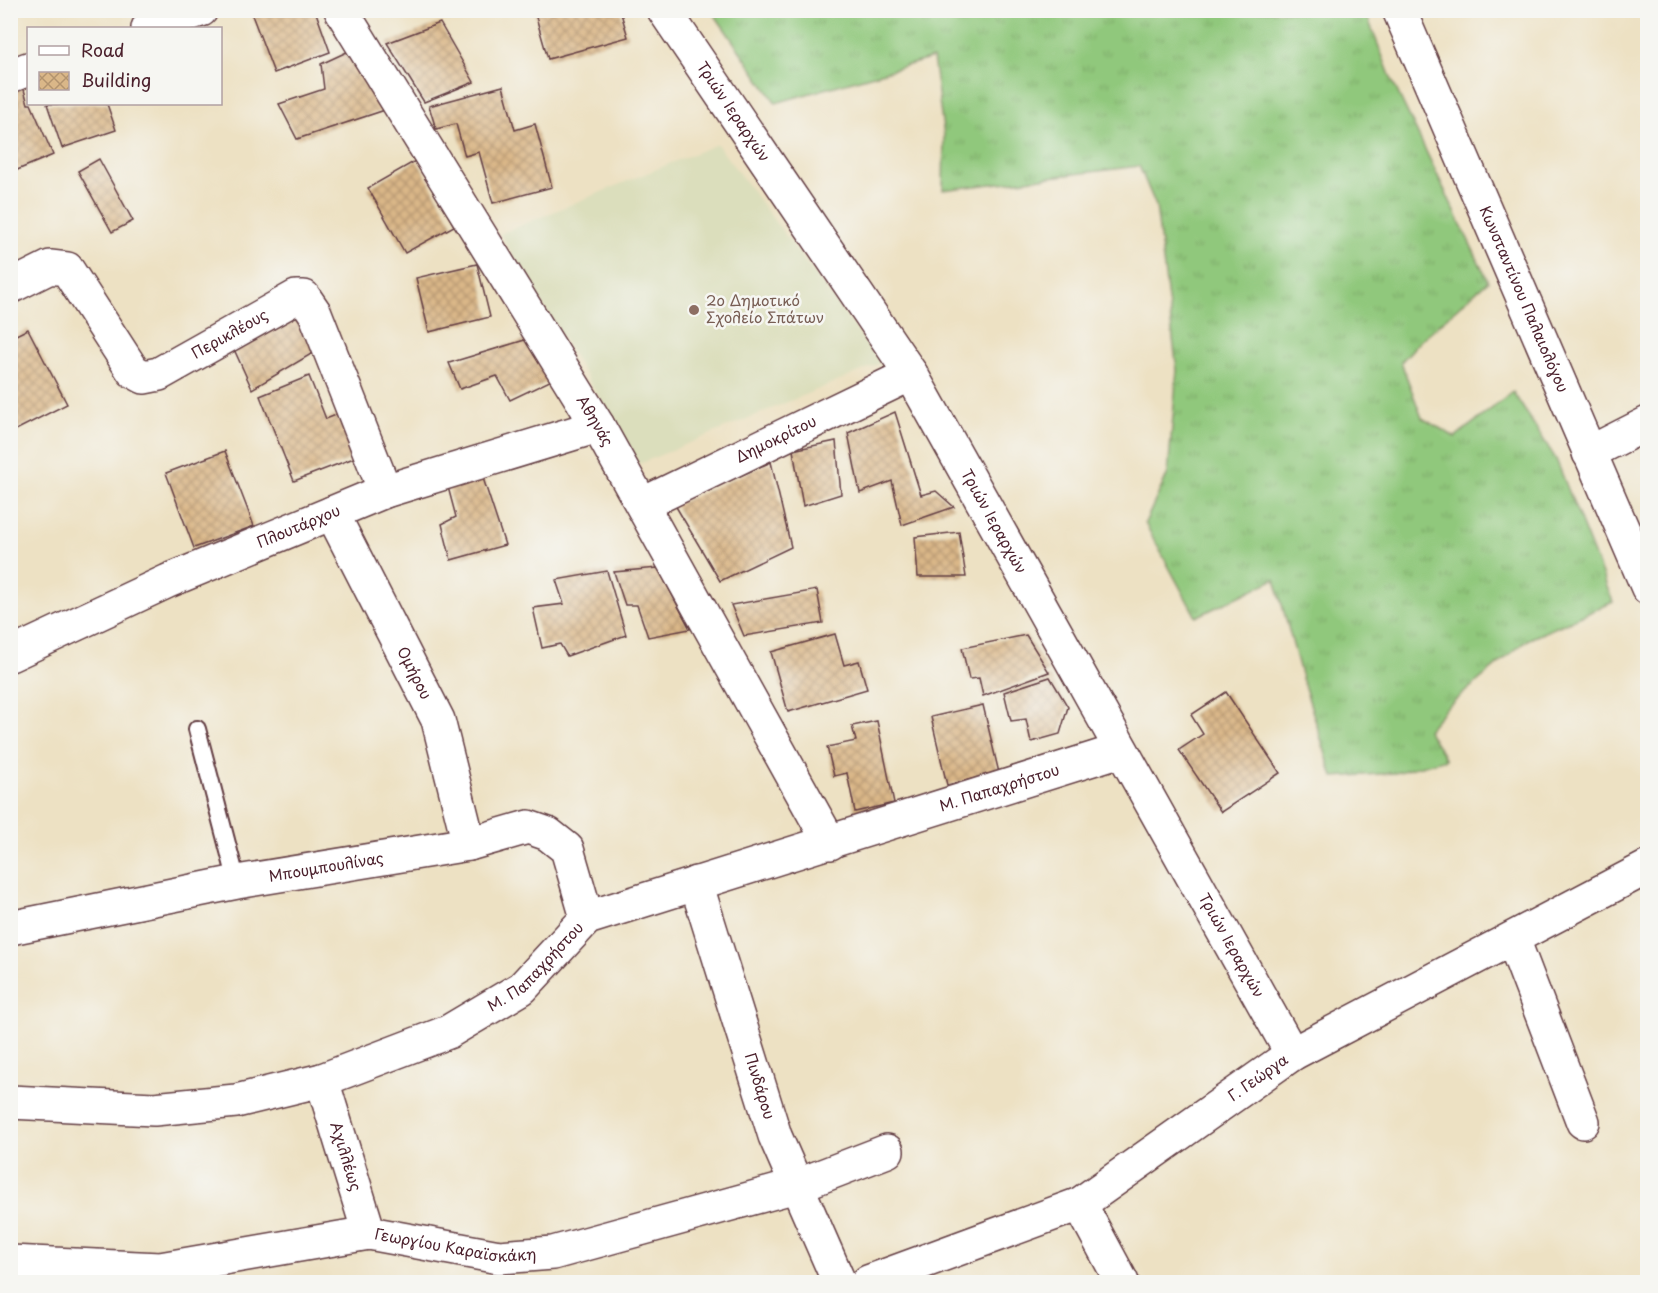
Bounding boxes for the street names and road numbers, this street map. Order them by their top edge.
street label: Τριών Ιεραρχών [692,56,777,166]
street label: Κωνσταντίνου Παλαιολόγου [1475,202,1575,396]
street label: Περικλέους [186,302,272,364]
street label: Αθηνάς [572,390,620,450]
street label: Δημοκρίτου [731,409,820,467]
street label: Τριών Ιεραρχών [956,464,1034,577]
street label: Πλουτάρχου [253,498,343,553]
street label: Ομήρου [392,642,439,703]
street label: Μ. Παπαχρήστου [936,757,1062,816]
street label: Μπουμπουλίνας [267,845,385,887]
street label: Τριών Ιεραρχών [1194,888,1271,1001]
street label: Μ. Παπαχρήστου [482,916,588,1016]
street label: Γ. Γεώργα [1222,1047,1292,1106]
street label: Πινδάρου [740,1050,782,1122]
street label: Αχιλλέως [325,1119,368,1194]
street label: Γεωργίου Καραϊσκάκη [373,1221,537,1267]

